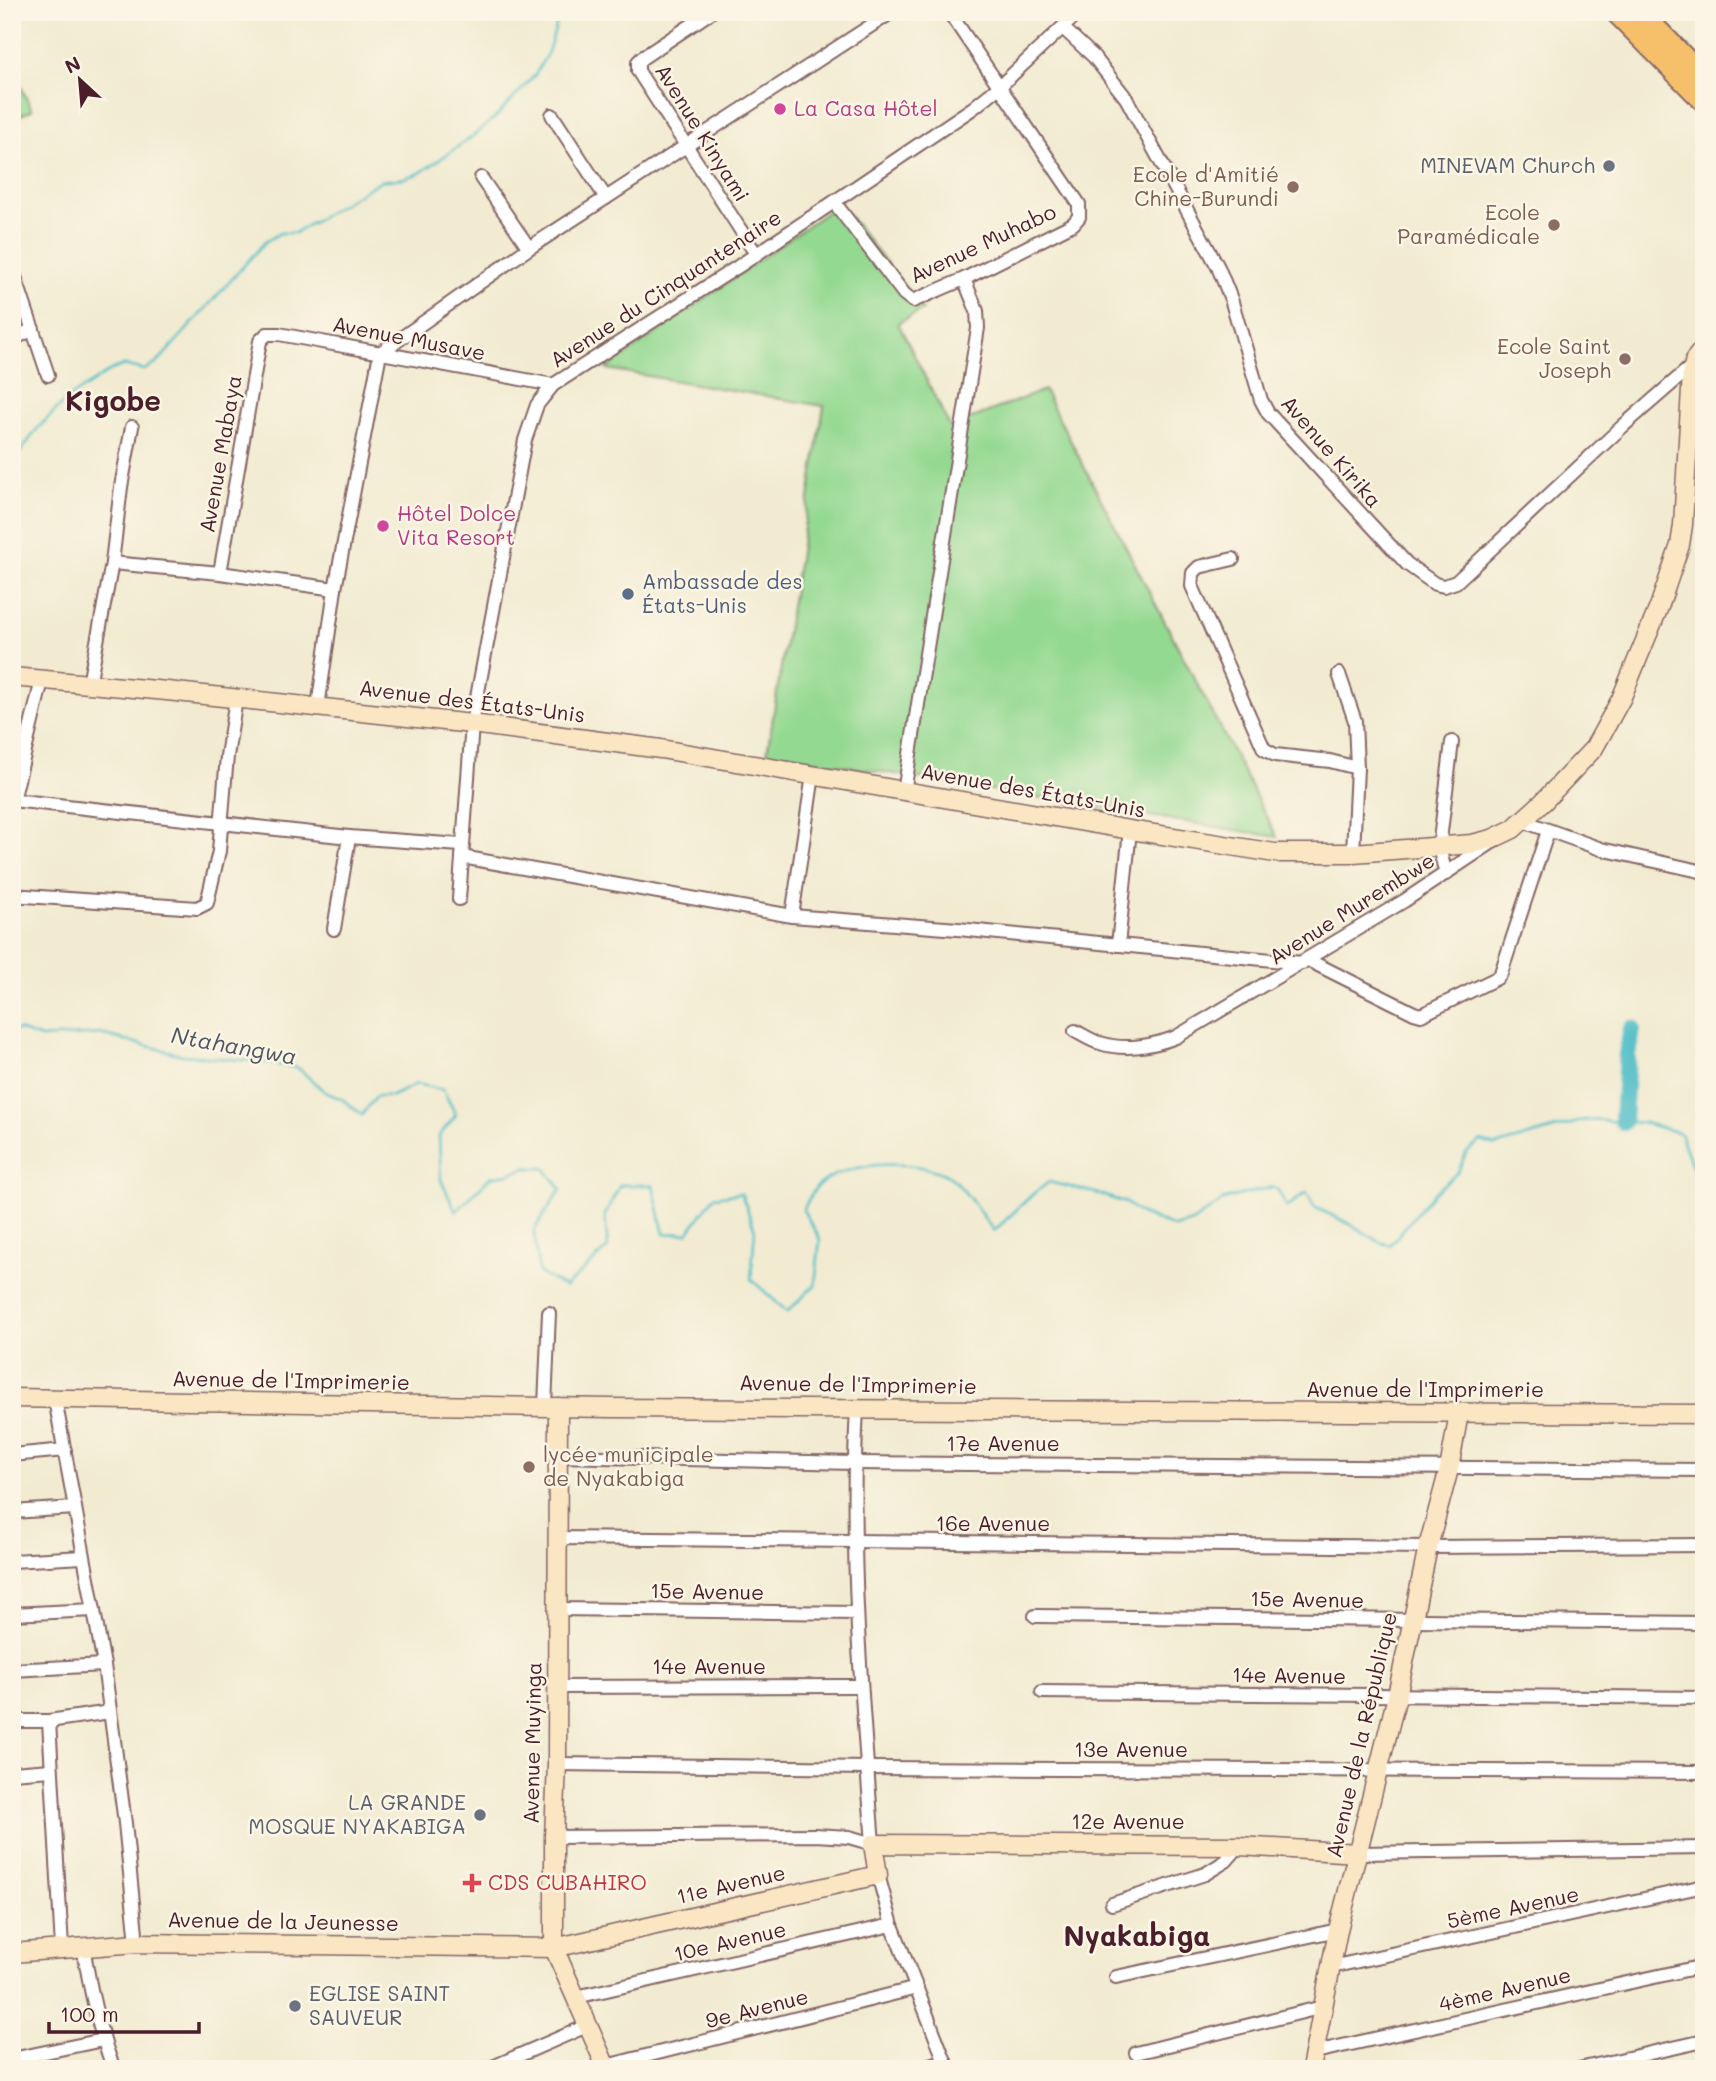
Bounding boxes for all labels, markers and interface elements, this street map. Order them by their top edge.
north arrow [46,46,116,116]
text: N [60,50,84,79]
street label: Avenue Kinyami [650,58,756,206]
place label: La Casa Hôtel [794,94,938,121]
marker: La Casa Hôtel [772,101,788,117]
place label: MINEVAM Church [1420,151,1595,178]
marker: MINEVAM Church [1601,158,1617,174]
place label: Ecole d'Amitié Chine-Burundi [1133,160,1279,211]
marker: Ecole d'Amitié Chine-Burundi [1285,179,1301,195]
street label: Avenue Muhabo [905,197,1060,288]
place label: Ecole Paramédicale [1397,198,1540,249]
street label: Avenue du Cinquantenaire [544,203,786,373]
marker: Ecole Paramédicale [1546,217,1562,233]
street label: Avenue Musave [331,309,488,366]
place label: Ecole Saint Joseph [1497,332,1611,383]
marker: Ecole Saint Joseph [1617,351,1633,367]
street label: Avenue Mabaya [192,373,247,535]
district label: Kigobe [65,382,161,418]
street label: Avenue Kirika [1276,389,1388,513]
place label: Hôtel Dolce Vita Resort [397,499,516,550]
marker: Hôtel Dolce Vita Resort [375,518,391,534]
place label: Ambassade des États-Unis [642,567,803,618]
marker: Ambassade des États-Unis [620,586,636,602]
street label: Avenue des États-Unis [358,673,587,728]
street label: Avenue des États-Unis [919,756,1148,823]
street label: Avenue Murembwe [1263,846,1439,970]
water label: Ntahangwa [169,1019,299,1071]
street label: Avenue de l'Imprimerie [172,1364,410,1395]
street label: Avenue de l'Imprimerie [739,1368,977,1399]
street label: Avenue de l'Imprimerie [1306,1375,1544,1402]
street label: 17e Avenue [946,1429,1060,1456]
place label: lycée municipale de Nyakabiga [543,1440,714,1491]
marker: lycée municipale de Nyakabiga [521,1459,537,1475]
street label: 16e Avenue [936,1509,1050,1536]
street label: 15e Avenue [650,1576,764,1605]
street label: 15e Avenue [1250,1584,1364,1613]
street label: Avenue de la République [1319,1609,1402,1860]
street label: 14e Avenue [652,1652,766,1679]
street label: 14e Avenue [1232,1660,1346,1689]
street label: Avenue Muyinga [517,1662,546,1824]
street label: 13e Avenue [1074,1735,1188,1762]
place label: LA GRANDE MOSQUE NYAKABIGA [248,1788,466,1839]
marker: LA GRANDE MOSQUE NYAKABIGA [472,1807,488,1823]
street label: 12e Avenue [1071,1807,1185,1834]
street label: 11e Avenue [673,1858,788,1909]
place label: CDS CUBAHIRO [488,1868,647,1895]
marker: CDS CUBAHIRO [462,1873,482,1893]
street label: 5ème Avenue [1444,1879,1581,1934]
street label: Avenue de la Jeunesse [167,1905,399,1936]
street label: 10e Avenue [671,1914,789,1967]
district label: Nyakabiga [1063,1917,1211,1954]
street label: 4ème Avenue [1436,1960,1573,2017]
place label: EGLISE SAINT SAUVEUR [309,1979,450,2030]
street label: 9e Avenue [703,1982,811,2033]
scale bar [49,1990,200,2034]
marker: EGLISE SAINT SAUVEUR [287,1998,303,2014]
text: 100 m [60,2000,119,2027]

